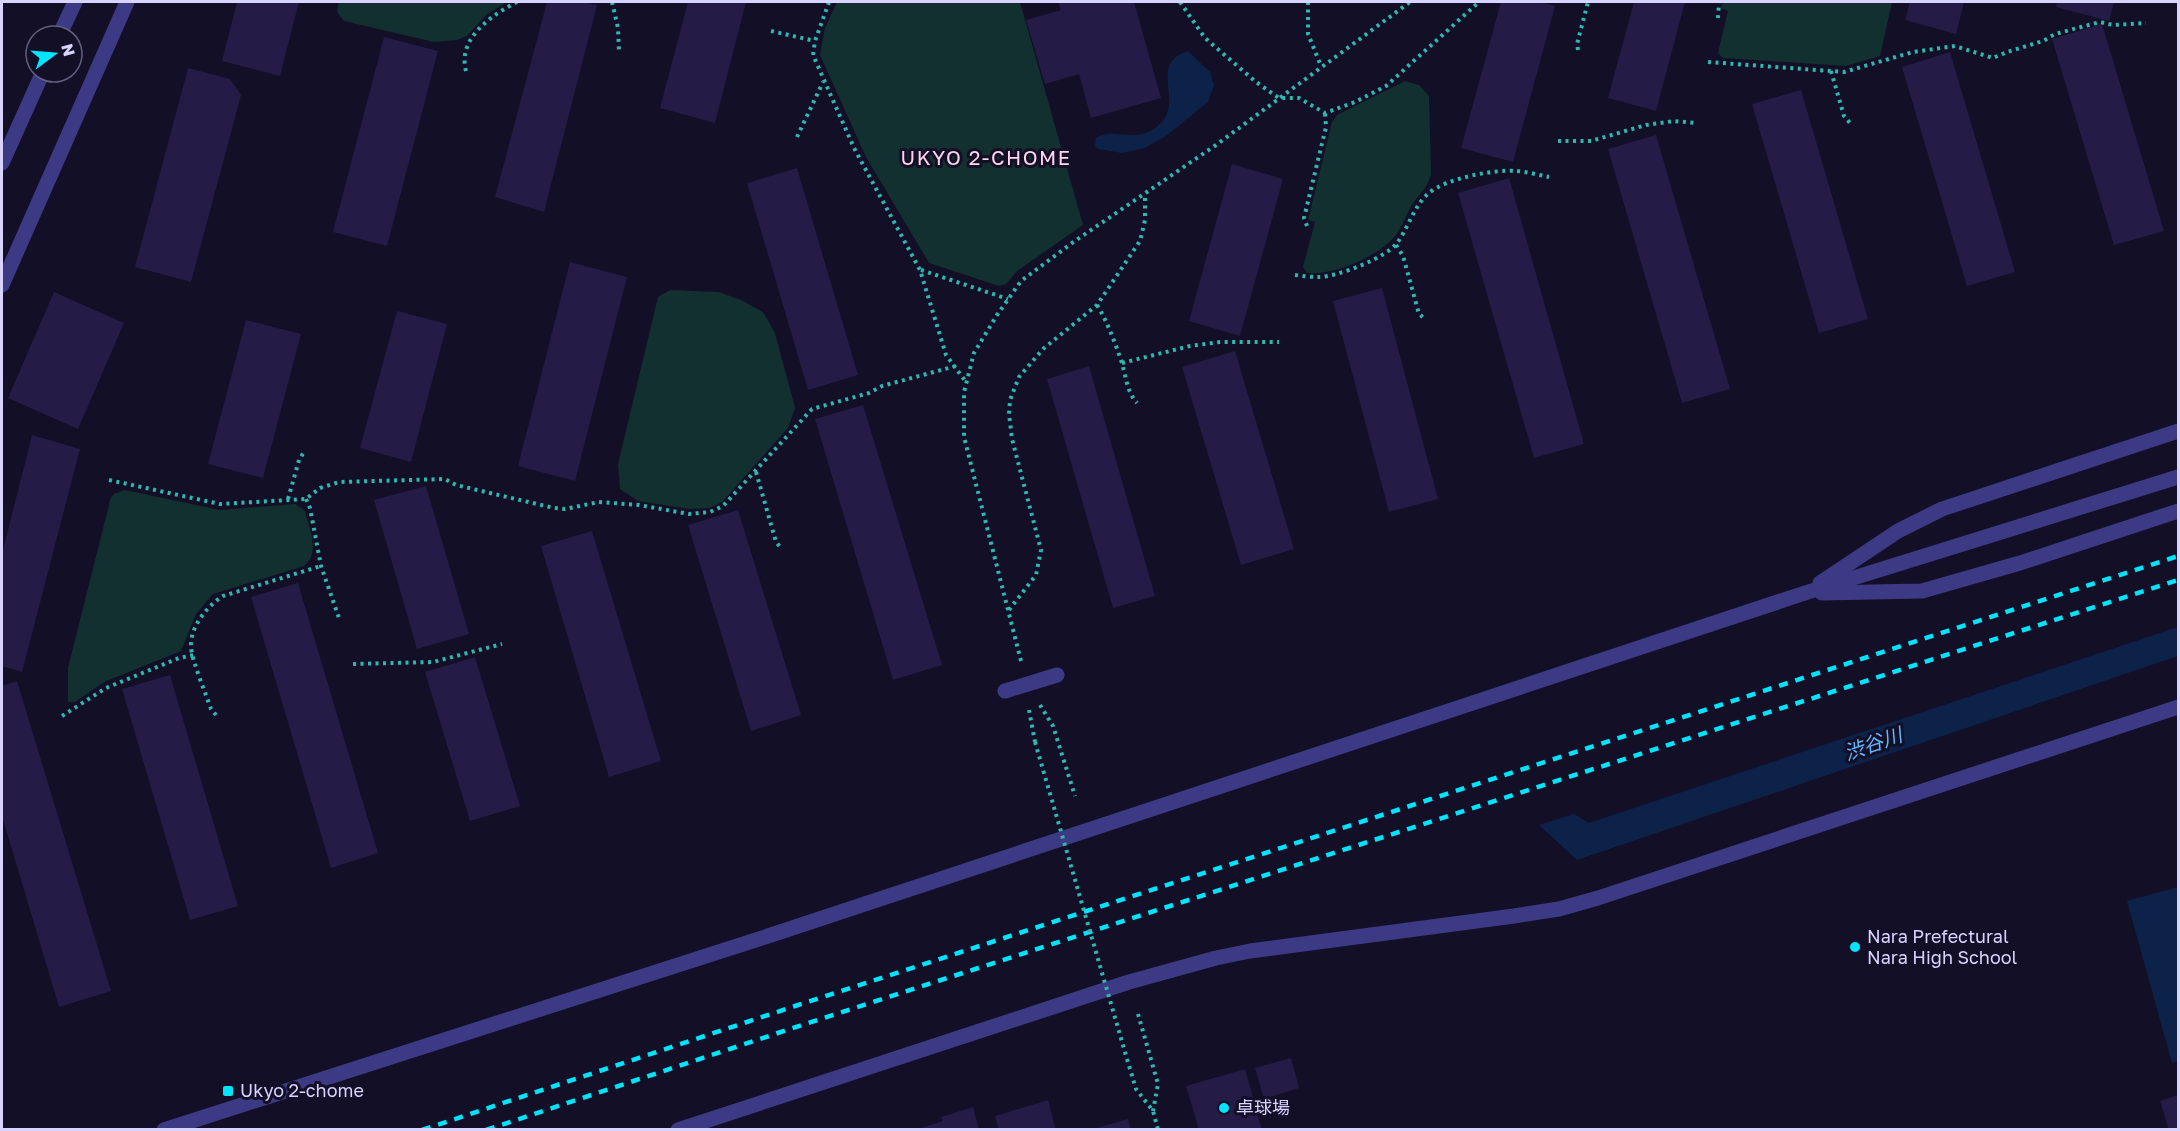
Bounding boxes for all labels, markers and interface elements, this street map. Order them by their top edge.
north arrow [24,24,84,84]
text: N [57,41,80,58]
district label: UKYO 2-CHOME [901,145,1071,169]
water label: 渋谷川 [1840,721,1907,764]
place label: Nara Prefectural Nara High School [1867,925,2018,968]
marker: Nara Prefectural Nara High School [1848,940,1862,954]
place label: Ukyo 2-chome [240,1079,364,1101]
marker: Ukyo 2-chome [221,1084,235,1098]
place label: 卓球場 [1236,1096,1290,1118]
marker: 卓球場 [1217,1101,1231,1115]

